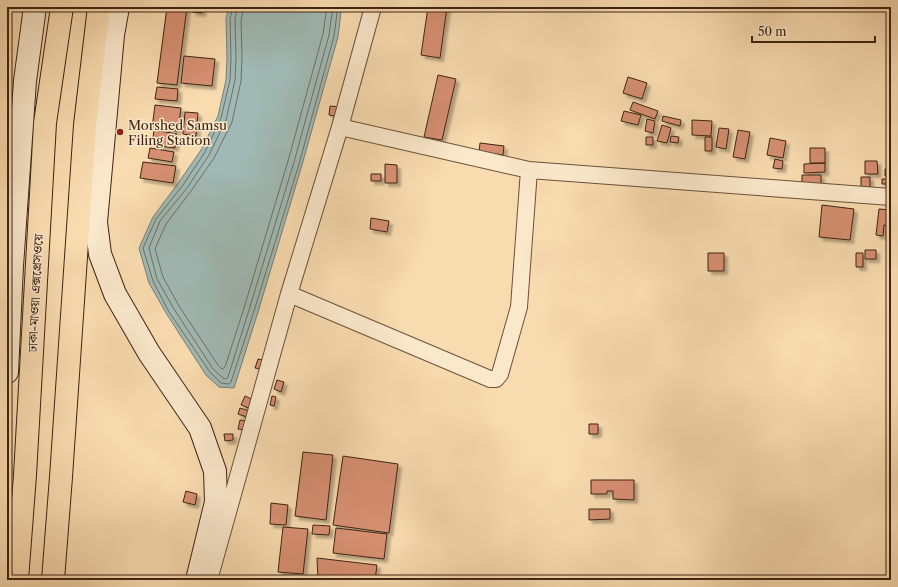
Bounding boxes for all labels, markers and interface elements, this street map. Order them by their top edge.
scale bar [752,18,875,44]
text: 50 m [758,24,787,39]
place label: Morshed Samsu Filing Station [128,117,227,148]
marker: Morshed Samsu Filing Station [115,127,125,137]
street label: ঢাকা-মাওয়া এক্সপ্রেসওয়ে [24,232,46,354]

